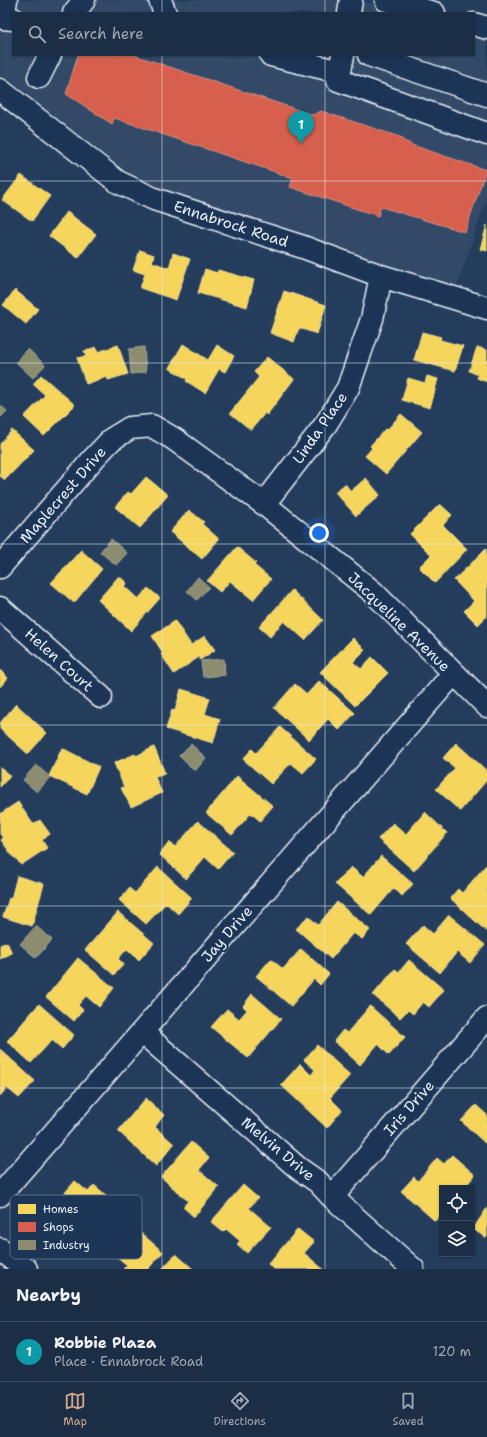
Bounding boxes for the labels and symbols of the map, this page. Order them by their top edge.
pin: 1 [288,111,314,144]
street label: Ennabrock Road [171,196,291,252]
street label: Linda Place [288,388,352,468]
street label: Maplecrest Drive [15,442,111,548]
your location [309,523,329,543]
street label: Jacqueline Avenue [343,568,455,676]
street label: Helen Court [20,624,98,696]
street label: Jay Drive [197,902,257,966]
street label: Iris Drive [379,1076,439,1140]
street label: Melvin Drive [237,1112,319,1186]
legend [10,1195,142,1259]
text: Homes [43,1202,79,1217]
text: Shops [43,1220,74,1235]
text: Industry [43,1238,90,1253]

